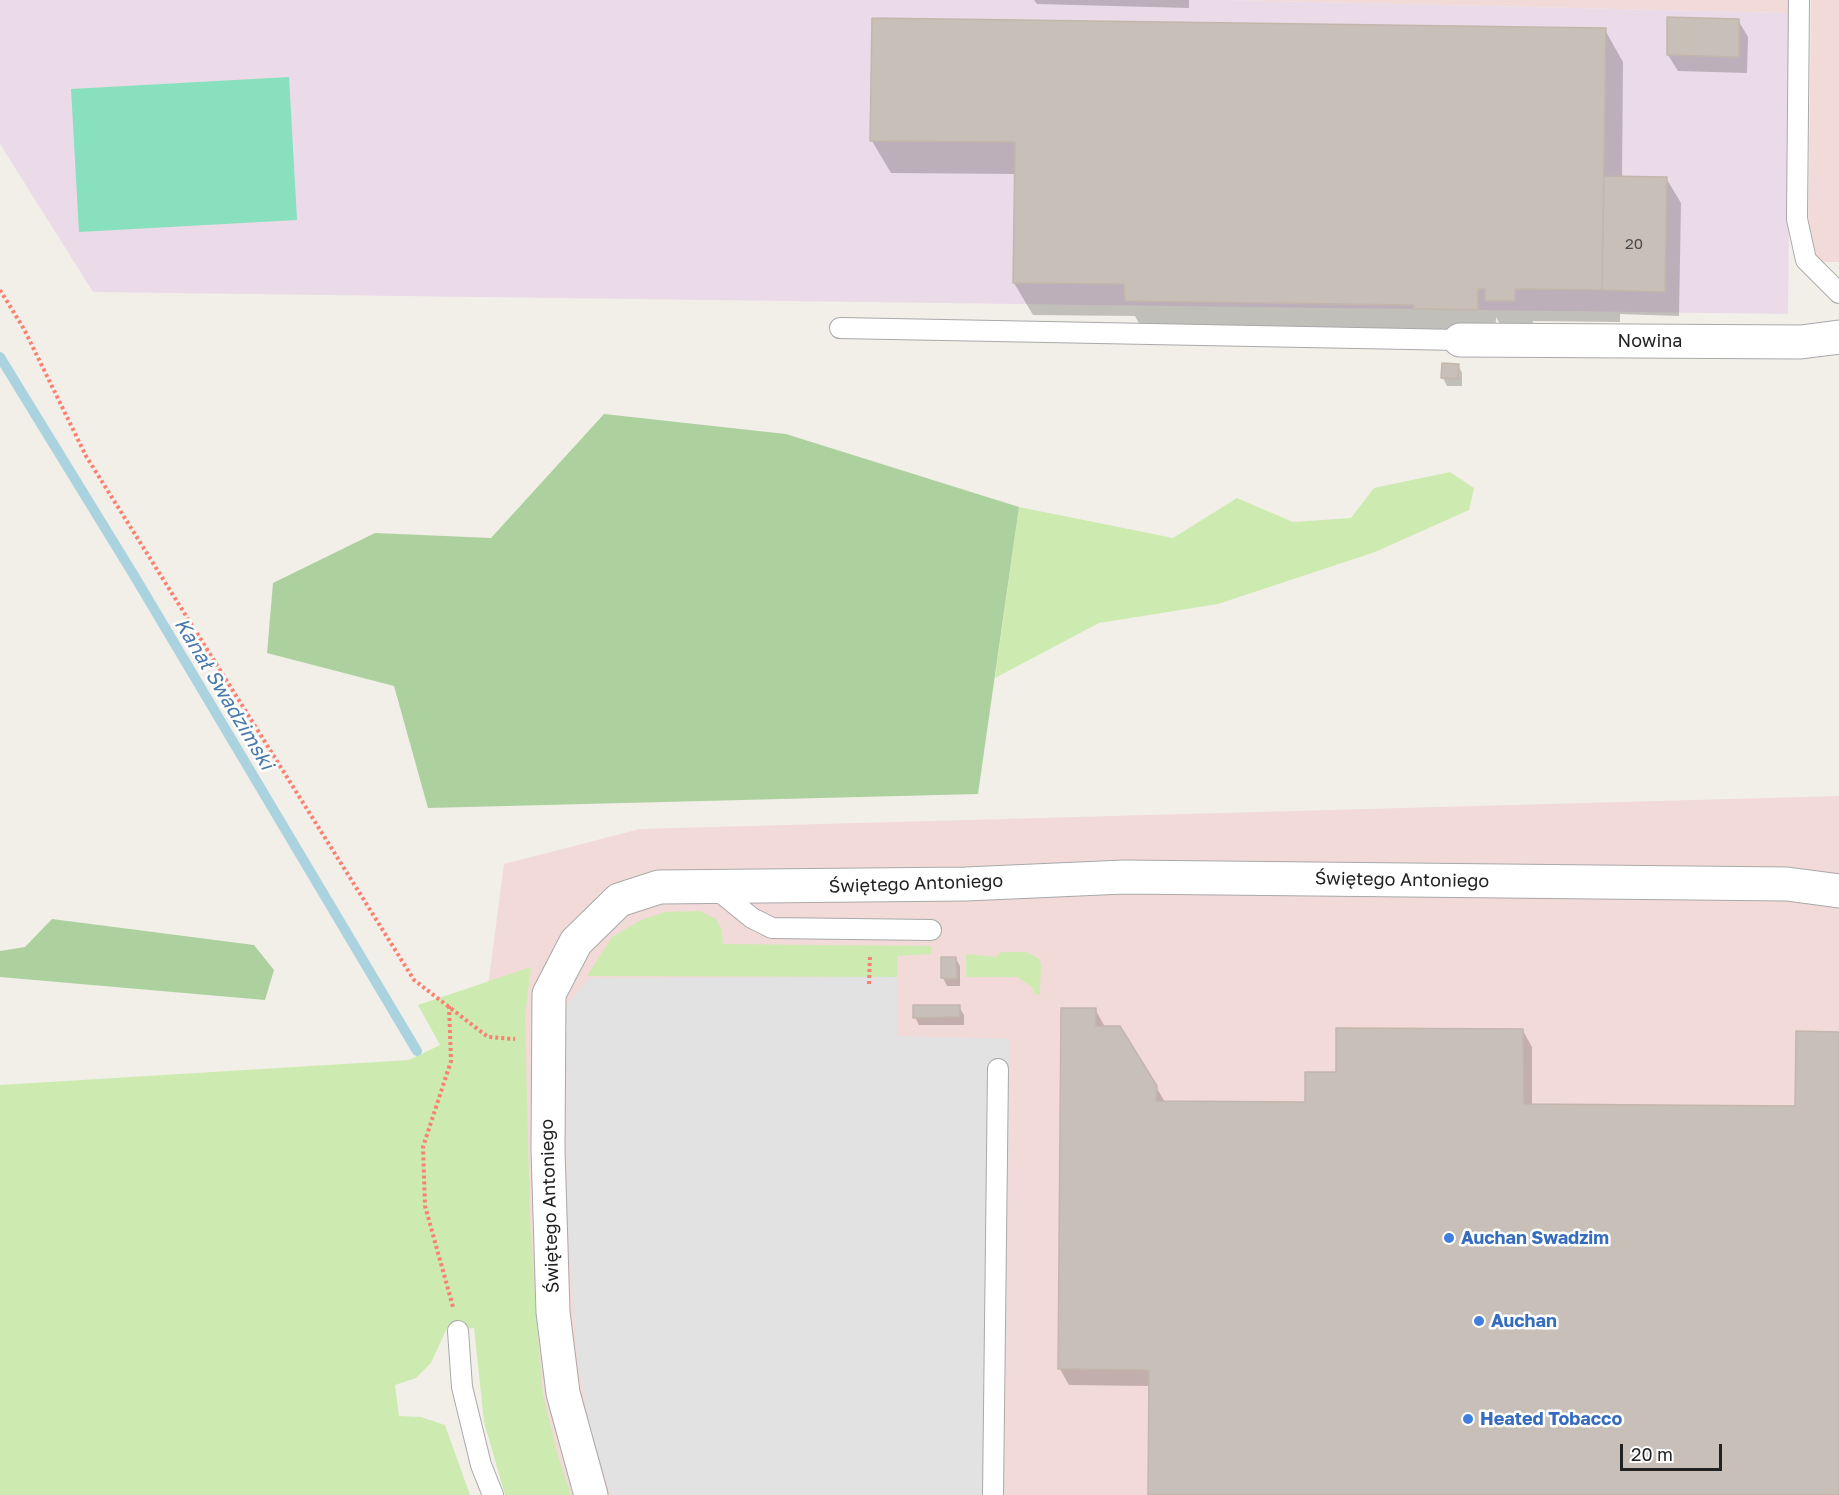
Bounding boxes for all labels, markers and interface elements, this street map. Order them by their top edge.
house number: 20 [1625,235,1643,253]
street label: Nowina [1618,330,1682,352]
water label: Kanał Swadzimski [169,614,279,774]
street label: Świętego Antoniego [1315,868,1489,892]
street label: Świętego Antoniego [829,870,1003,898]
street label: Świętego Antoniego [536,1119,564,1293]
place label: Auchan Swadzim [1461,1227,1609,1249]
marker: Auchan Swadzim [1442,1231,1456,1245]
place label: Auchan [1491,1310,1557,1332]
marker: Auchan [1472,1314,1486,1328]
place label: Heated Tobacco [1480,1408,1622,1430]
marker: Heated Tobacco [1461,1412,1475,1426]
scale bar [1623,1432,1725,1470]
text: 20 m [1631,1443,1673,1465]

